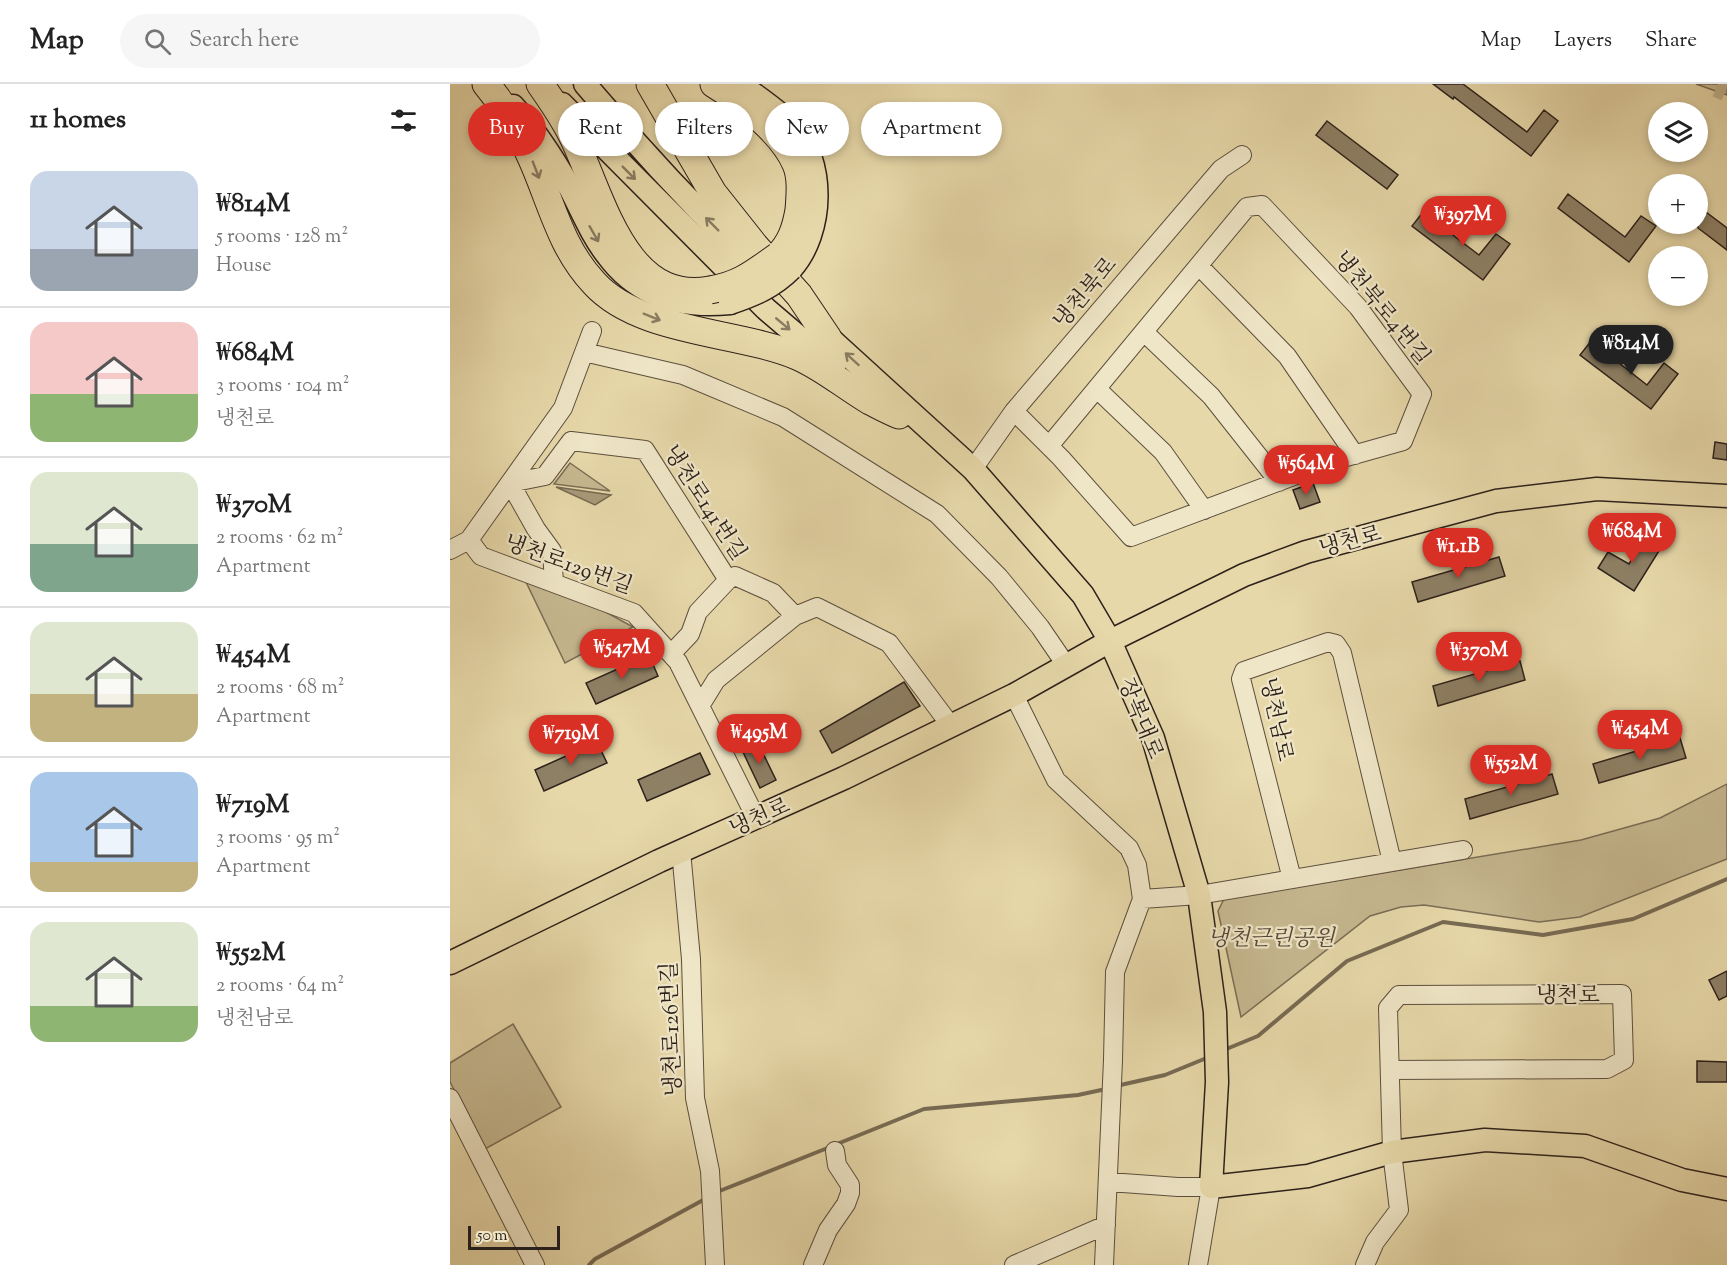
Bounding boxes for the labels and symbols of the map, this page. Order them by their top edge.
one-way arrow [532,160,543,179]
one-way arrow [621,165,636,180]
pin: ₩397M [1421,196,1505,247]
one-way arrow [704,216,719,231]
one-way arrow [588,225,600,242]
street label: 냉천북로4번길 [1325,245,1437,373]
street label: 냉천북로 [1047,251,1126,337]
one-way arrow [642,312,660,323]
one-way arrow [775,317,791,330]
pin: ₩814M [1589,325,1673,376]
one-way arrow [844,352,859,366]
street label: 냉천로141번길 [654,439,753,568]
pin: ₩564M [1264,445,1348,496]
pin: ₩684M [1590,513,1674,564]
street label: 냉천로 [1316,519,1386,567]
street label: 냉천로129번길 [499,528,637,604]
pin: ₩1.1B [1416,528,1500,579]
pin: ₩547M [580,629,664,680]
pin: ₩370M [1437,632,1521,683]
street label: 장복대로 [1108,674,1170,765]
street label: 냉천남로 [1251,675,1300,765]
pin: ₩454M [1598,710,1682,761]
pin: ₩495M [717,714,801,765]
pin: ₩719M [529,715,613,766]
pin: ₩552M [1469,745,1553,796]
street label: 냉천로 [725,791,796,846]
park label: 냉천근린공원 [1207,924,1337,956]
street label: 냉천로126번길 [655,961,691,1097]
street label: 냉천로 [1536,981,1600,1013]
scale bar [468,1223,560,1250]

